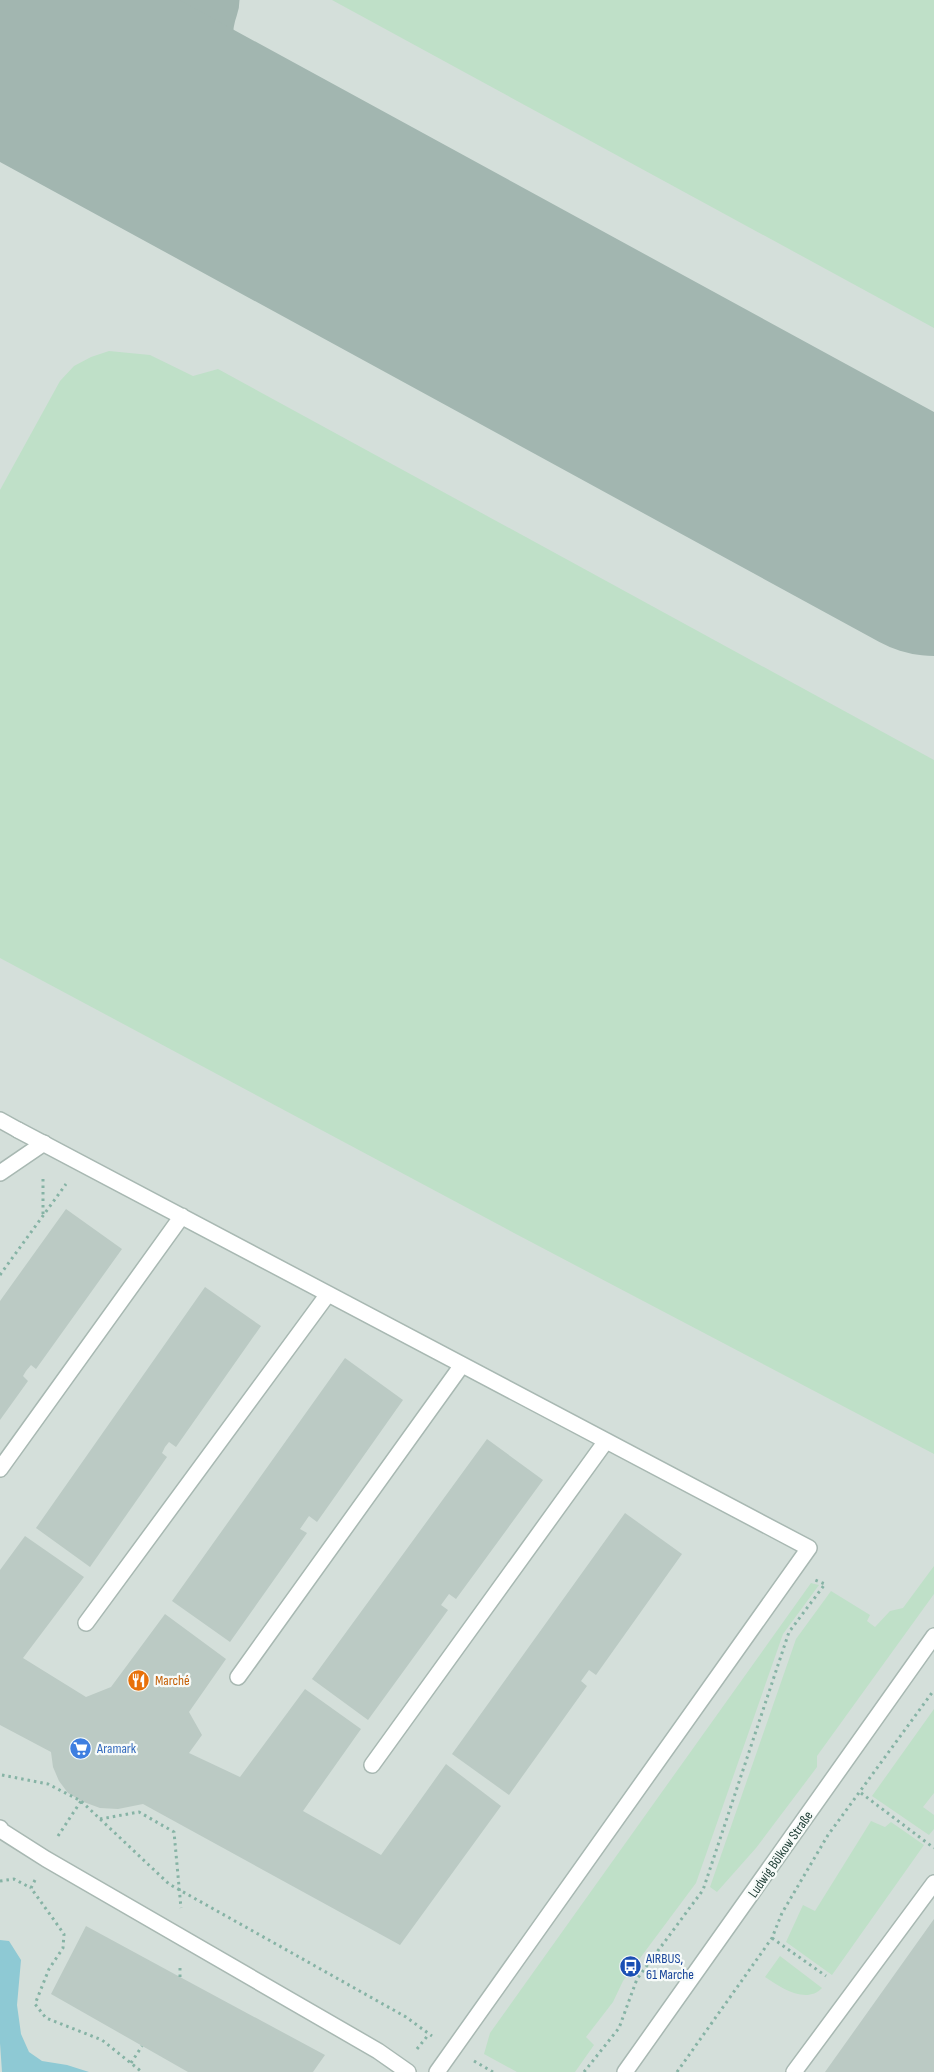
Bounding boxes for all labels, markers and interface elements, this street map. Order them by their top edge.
restaurant icon: Marché [127,1668,151,1692]
place label: Marché [155,1672,190,1689]
supermarket icon: Aramark [69,1736,93,1760]
place label: Aramark [96,1740,137,1757]
street label: Ludwig Bölkow Straße [744,1808,817,1901]
place label: AIRBUS, 61 Marche [645,1950,694,1983]
bus stop icon: AIRBUS, 61 Marche [618,1954,642,1978]

